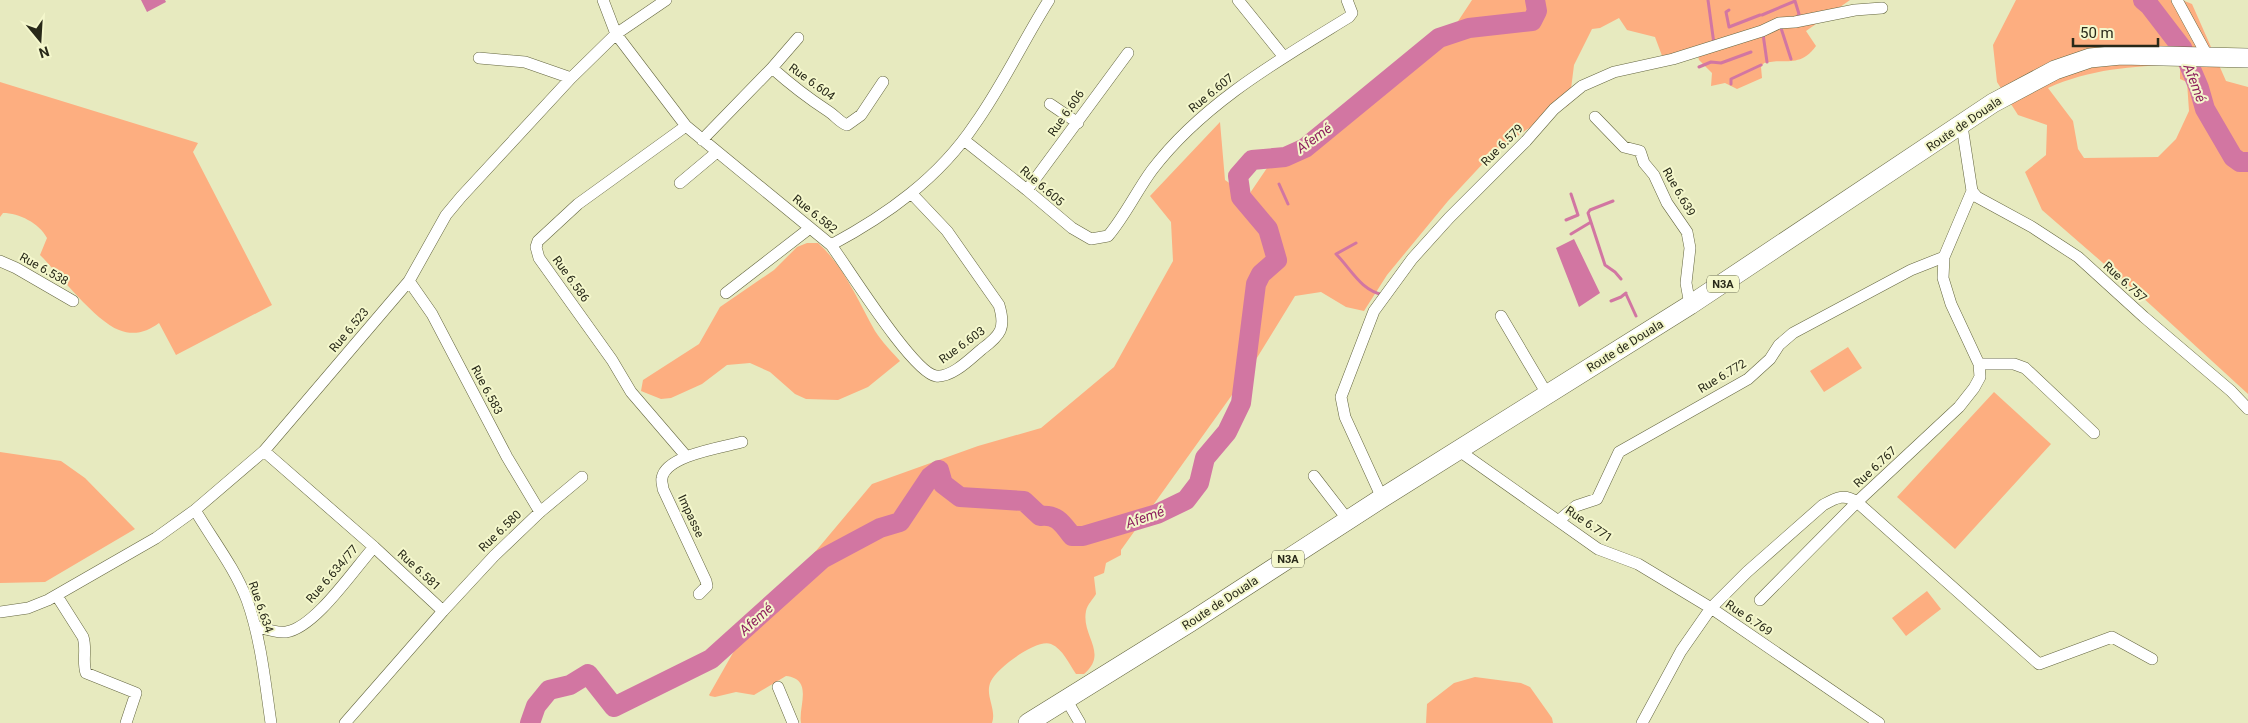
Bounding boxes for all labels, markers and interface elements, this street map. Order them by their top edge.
north arrow [15,15,65,65]
scale bar [2073,15,2158,47]
text: 50 m [2080,24,2114,42]
text: N [37,43,51,62]
street label: Rue 6.604 [786,61,838,104]
water label: Afemé [2180,61,2210,104]
street label: Rue 6.607 [1186,71,1236,115]
street label: Rue 6.606 [1045,87,1087,139]
street label: Route de Douala [1924,94,2004,154]
water label: Afemé [1292,120,1335,157]
street label: Rue 6.579 [1478,121,1526,169]
street label: Rue 6.605 [1017,163,1067,209]
street label: Rue 6.639 [1660,165,1698,219]
street label: Rue 6.582 [790,192,840,236]
street label: Rue 6.538 [17,250,71,288]
street label: Rue 6.586 [550,253,593,305]
street label: Rue 6.757 [2100,259,2150,305]
road number: N3A [1707,276,1739,292]
street label: Rue 6.523 [326,305,372,355]
street label: Route de Douala [1584,317,1666,375]
street label: Rue 6.603 [936,324,988,366]
street label: Rue 6.772 [1695,356,1749,396]
street label: Rue 6.583 [468,363,506,417]
street label: Rue 6.767 [1851,443,1900,490]
street label: Impasse [675,492,707,540]
water label: Afemé [1123,503,1166,531]
street label: Rue 6.771 [1563,503,1615,545]
street label: Rue 6.580 [476,507,524,555]
street label: Rue 6.634/77 [303,542,361,606]
street label: Rue 6.581 [395,547,443,593]
road number: N3A [1272,550,1304,568]
street label: Route de Douala [1179,573,1261,633]
street label: Rue 6.634 [246,579,276,635]
street label: Rue 6.769 [1723,597,1775,639]
water label: Afemé [735,600,776,639]

